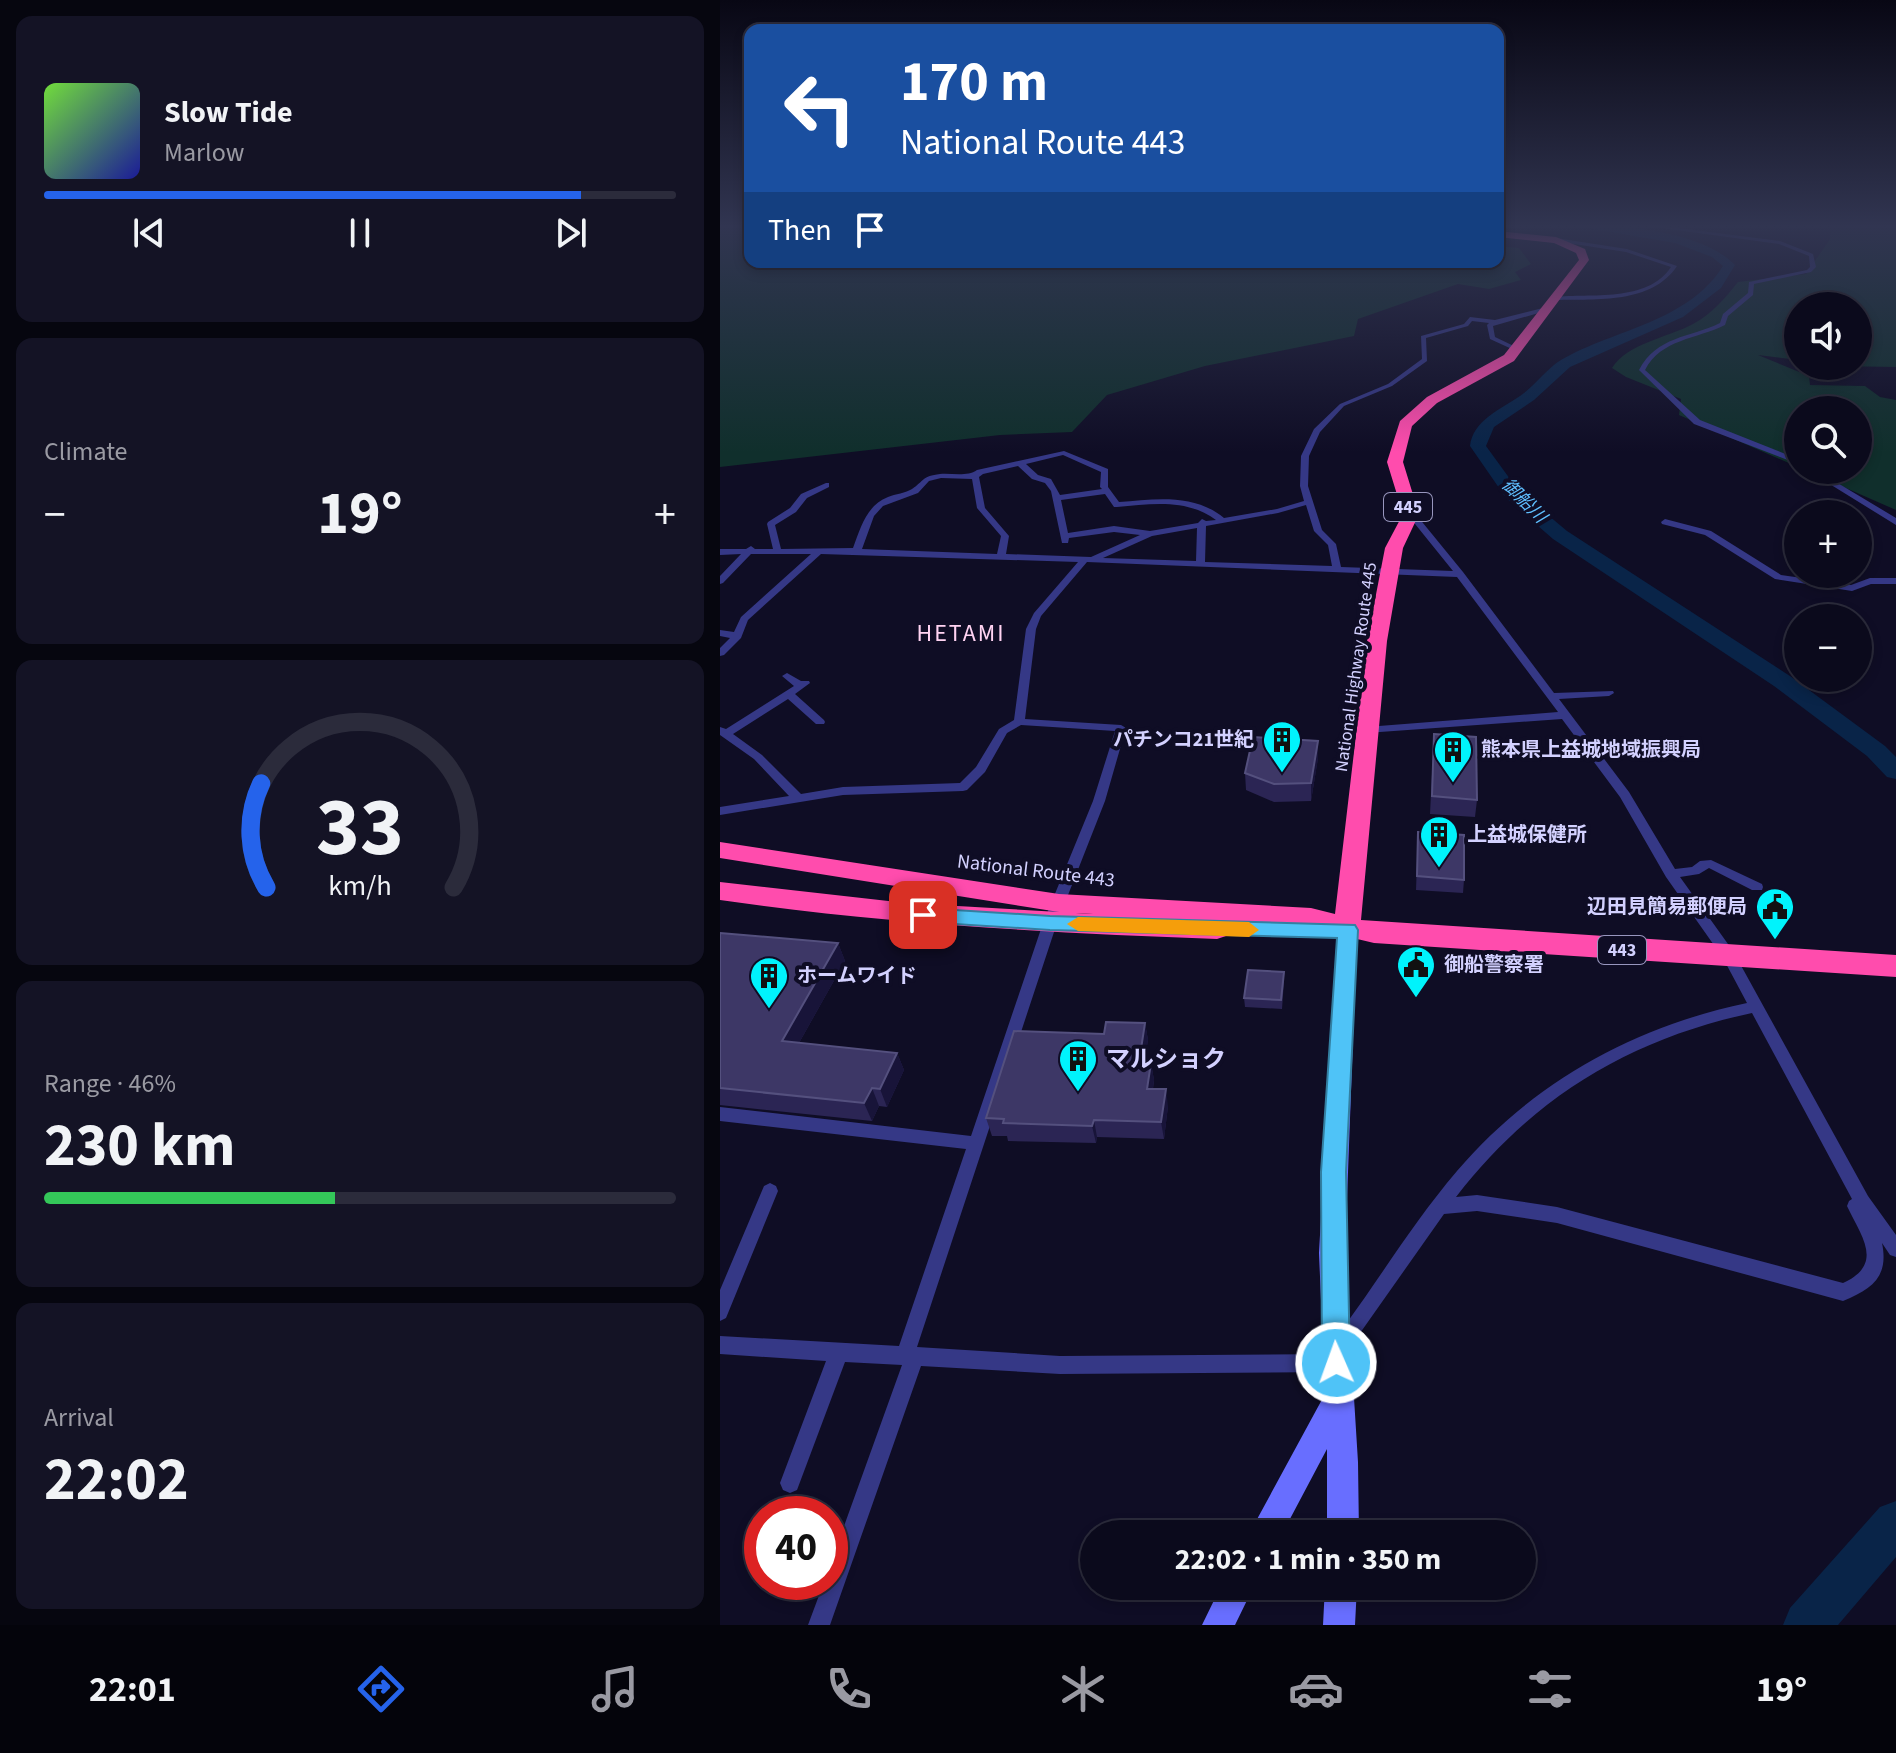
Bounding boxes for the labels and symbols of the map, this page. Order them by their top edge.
water label: 御船川 [1496,473,1553,530]
road number: 445 [1384,493,1432,521]
street label: National Highway Route 445 [1329,560,1383,773]
district label: HETAMI [917,616,1006,651]
building icon: パチンコ21世紀 [1261,719,1303,774]
place label: パチンコ21世紀 [1113,726,1254,754]
building icon: 熊本県上益城地域振興局 [1432,729,1474,784]
place label: 熊本県上益城地域振興局 [1481,736,1701,764]
building icon: 上益城保健所 [1418,814,1460,869]
place label: 上益城保健所 [1467,821,1587,849]
street label: National Route 443 [956,847,1116,895]
pin [889,881,957,949]
public building icon: 辺田見簡易郵便局 [1754,886,1796,941]
place label: 辺田見簡易郵便局 [1587,893,1747,921]
road number: 443 [1598,936,1646,964]
public building icon: 御船警察署 [1395,944,1437,999]
place label: 御船警察署 [1444,951,1544,979]
building icon: ホームワイド [748,955,790,1010]
place label: ホームワイド [797,962,916,990]
building icon: マルショク [1057,1038,1099,1093]
place label: マルショク [1106,1042,1226,1077]
position arrow [1294,1321,1378,1405]
speed limit sign: 40 [744,1496,848,1600]

